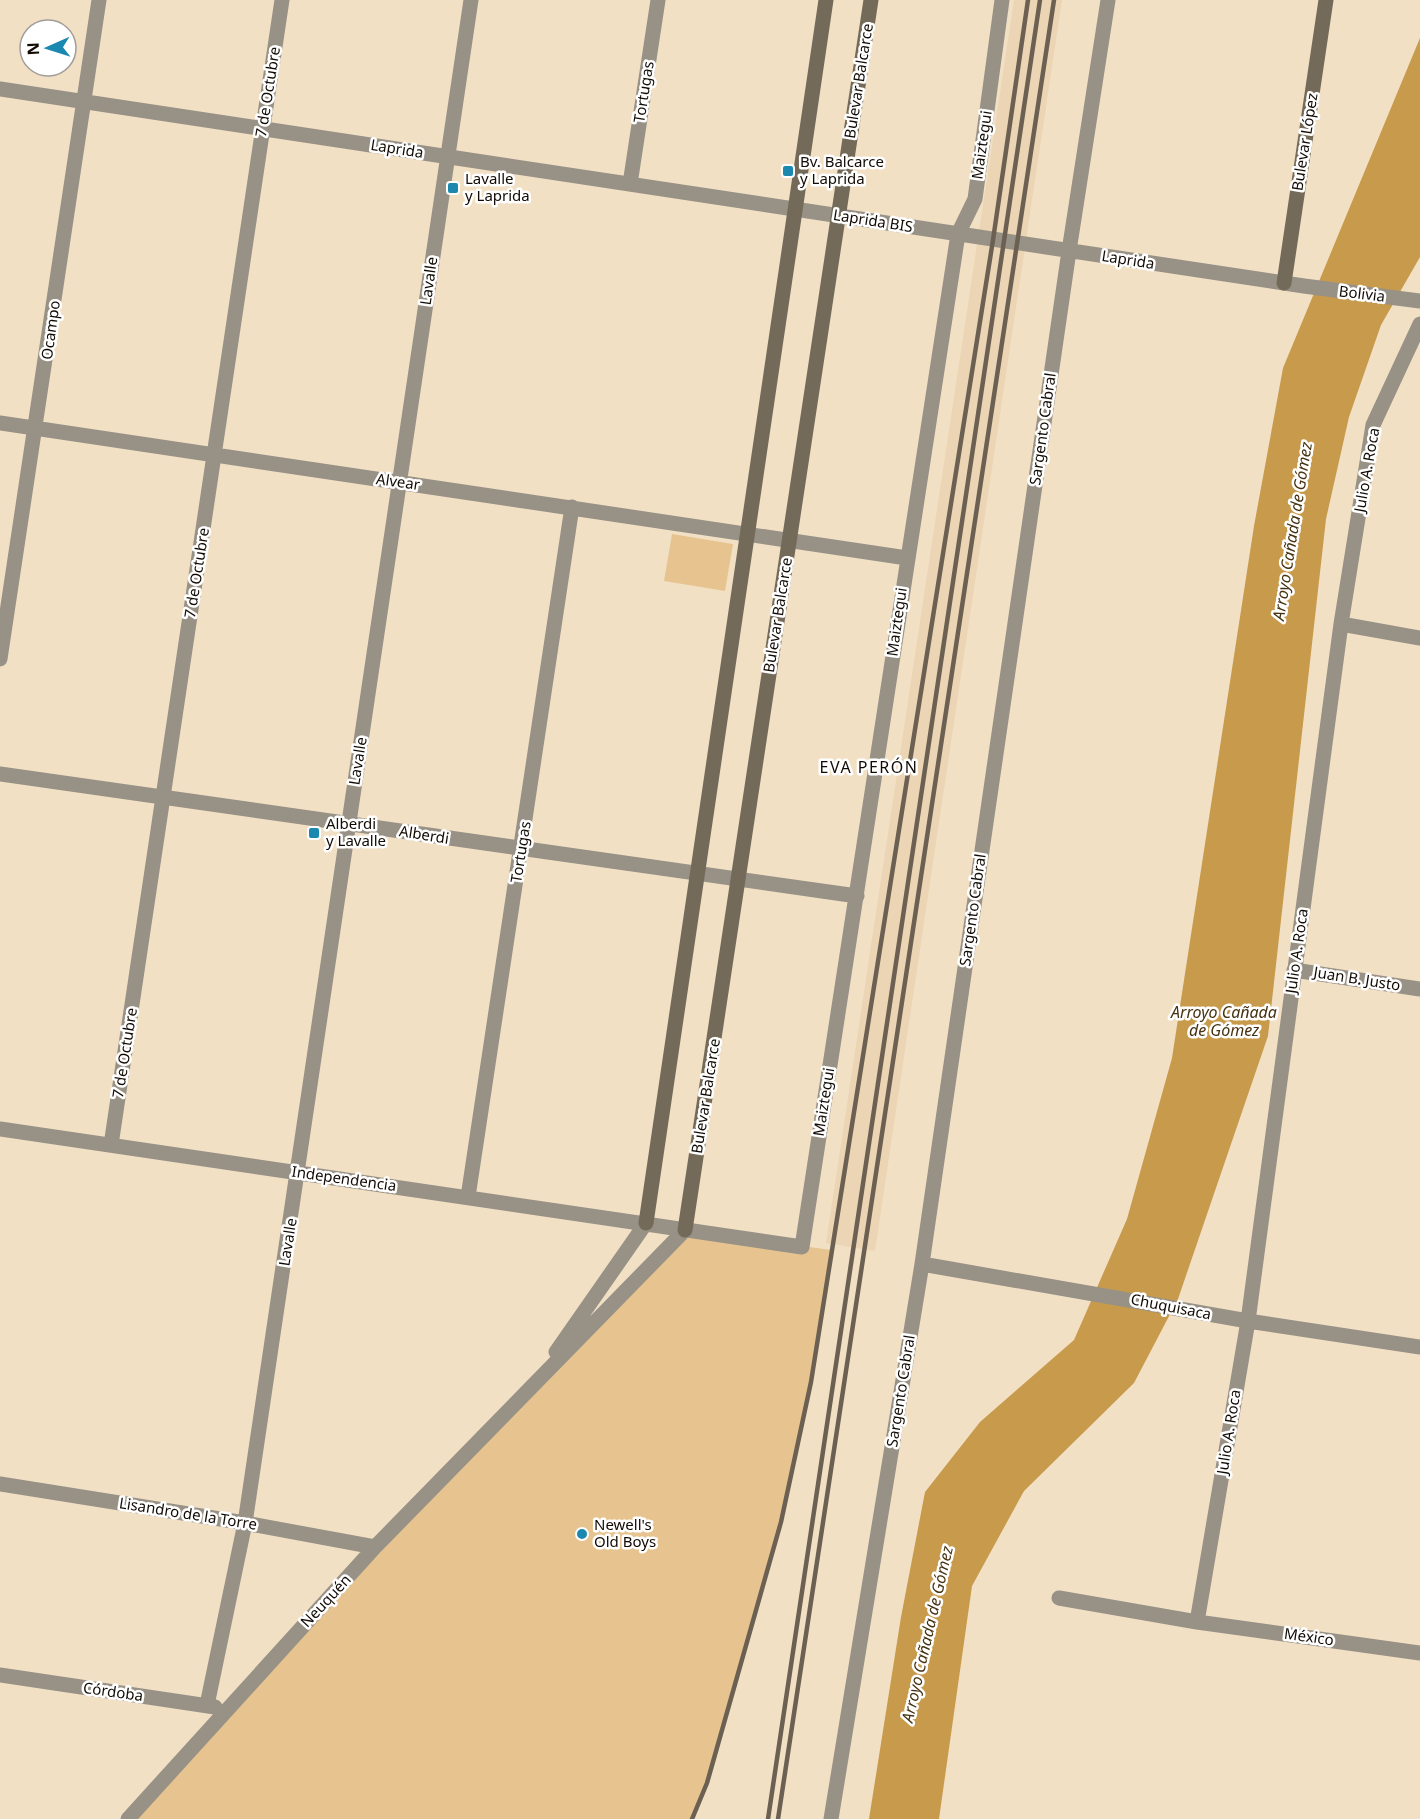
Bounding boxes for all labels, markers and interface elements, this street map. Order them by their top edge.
north arrow [18,18,78,78]
street label: Bulevar Balcarce [839,22,877,140]
text: N [22,42,44,56]
street label: 7 de Octubre [250,45,284,138]
street label: Tortugas [628,60,658,124]
street label: Bulevar López [1286,92,1322,192]
street label: Maiztegui [966,109,996,181]
street label: Laprida [369,134,425,162]
place label: Bv. Balcarce y Laprida [800,151,884,188]
marker: Bv. Balcarce y Laprida [781,164,795,178]
place label: Lavalle y Laprida [465,168,530,205]
marker: Lavalle y Laprida [446,181,460,195]
street label: Laprida BIS [832,204,914,236]
street label: Laprida [1100,245,1156,273]
street label: Lavalle [415,255,441,306]
street label: Bolivia [1338,280,1386,306]
street label: Ocampo [36,299,64,361]
street label: Sargento Cabral [1024,371,1060,486]
street label: Julio A. Roca [1348,426,1383,516]
water label: Arroyo Cañada de Gómez [1267,439,1317,623]
street label: Alvear [375,468,421,494]
street label: 7 de Octubre [179,526,213,619]
street label: Bulevar Balcarce [758,556,796,674]
street label: Maiztegui [881,586,911,658]
street label: Lavalle [343,735,371,786]
district label: EVA PERÓN [820,756,918,778]
place label: Alberdi y Lavalle [326,813,386,850]
street label: Alberdi [398,820,450,848]
street label: Tortugas [505,820,535,884]
marker: Alberdi y Lavalle [307,826,321,840]
street label: Sargento Cabral [954,852,990,967]
street label: Julio A. Roca [1280,907,1312,997]
street label: Juan B. Justo [1310,961,1402,995]
water label: Arroyo Cañada de Gómez [1170,1001,1277,1041]
street label: 7 de Octubre [107,1006,141,1099]
street label: Bulevar Balcarce [686,1037,724,1155]
street label: Maiztegui [808,1066,838,1138]
street label: Independencia [291,1161,398,1195]
street label: Lavalle [273,1216,301,1267]
street label: Chuquisaca [1129,1288,1213,1324]
street label: Sargento Cabral [881,1333,919,1448]
street label: Julio A. Roca [1211,1388,1245,1478]
street label: Lisandro de la Torre [118,1492,259,1534]
place label: Newell's Old Boys [594,1514,656,1551]
marker: Newell's Old Boys [575,1527,589,1541]
water label: Arroyo Cañada de Gómez [896,1543,958,1725]
street label: Neuquén [296,1570,355,1631]
street label: México [1283,1623,1335,1649]
street label: Córdoba [82,1677,144,1705]

